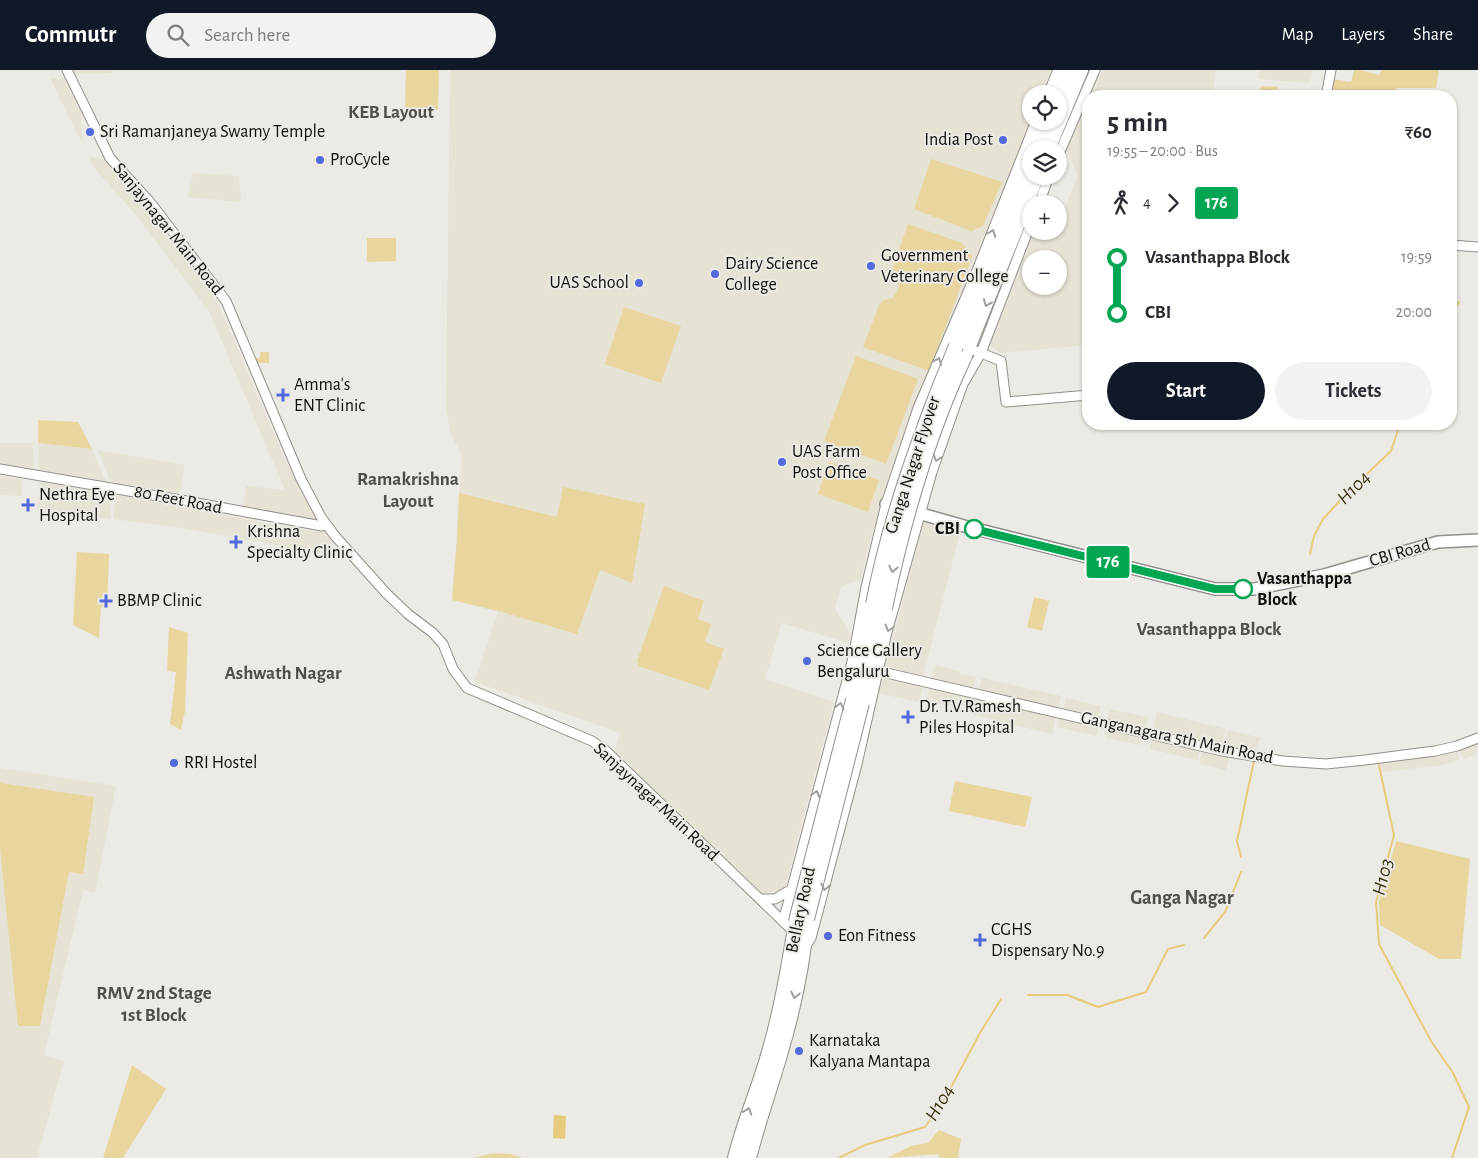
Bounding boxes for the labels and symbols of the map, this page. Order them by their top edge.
district label: KEB Layout [348,103,435,122]
place label: Sri Ramanjaneya Swamy Temple [100,123,325,141]
marker: Sri Ramanjaneya Swamy Temple [84,126,96,138]
place label: India Post [924,131,993,149]
marker: India Post [997,134,1009,146]
place label: ProCycle [330,151,390,169]
marker: ProCycle [314,154,326,166]
street label: Sanjaynagar Main Road [109,160,227,298]
one-way arrow [986,229,996,238]
place label: Government Veterinary College [881,247,1009,286]
place label: Dairy Science College [725,255,818,294]
marker: Government Veterinary College [865,260,877,272]
marker: Dairy Science College [709,268,721,280]
place label: UAS School [550,274,629,292]
marker: UAS School [633,277,645,289]
one-way arrow [983,298,993,307]
one-way arrow [932,357,943,366]
place label: Amma's ENT Clinic [294,376,365,415]
marker: Amma's ENT Clinic [276,388,290,402]
street label: Ganga Nagar Flyover [882,394,944,536]
place label: UAS Farm Post Office [792,443,867,482]
one-way arrow [932,453,942,461]
marker: UAS Farm Post Office [776,456,788,468]
water label: H104 [1334,468,1374,508]
district label: Ramakrishna Layout [357,470,459,511]
street label: 80 Feet Road [132,483,224,517]
place label: Nethra Eye Hospital [39,486,115,525]
marker: Nethra Eye Hospital [21,498,35,512]
marker: CBI [964,519,984,539]
place label: CBI [935,520,960,538]
place label: Krishna Specialty Clinic [247,523,352,562]
marker: Krishna Specialty Clinic [229,535,243,549]
street label: CBI Road [1367,536,1433,570]
line badge: 176 [1079,546,1137,578]
one-way arrow [888,565,899,574]
place label: Vasanthappa Block [1257,570,1352,609]
marker: Vasanthappa Block [1233,579,1253,599]
place label: BBMP Clinic [117,592,202,610]
marker: BBMP Clinic [99,594,113,608]
district label: Vasanthappa Block [1137,620,1282,639]
one-way arrow [884,623,894,631]
place label: Science Gallery Bengaluru [817,642,922,681]
marker: Science Gallery Bengaluru [801,655,813,667]
district label: Ashwath Nagar [224,664,342,683]
place label: Dr. T.V.Ramesh Piles Hospital [919,698,1021,737]
one-way arrow [835,703,845,711]
street label: Ganganagara 5th Main Road [1079,709,1275,767]
marker: Dr. T.V.Ramesh Piles Hospital [901,710,915,724]
street label: Sanjaynagar Main Road [590,740,722,864]
place label: RRI Hostel [184,754,257,772]
marker: RRI Hostel [168,757,180,769]
one-way arrow [811,791,821,799]
water label: H103 [1369,857,1397,897]
street label: Bellary Road [783,865,819,955]
one-way arrow [820,883,831,892]
district label: Ganga Nagar [1130,888,1234,908]
place label: CGHS Dispensary No.9 [991,921,1104,960]
place label: Eon Fitness [838,927,916,945]
marker: Eon Fitness [822,930,834,942]
marker: CGHS Dispensary No.9 [973,933,987,947]
district label: RMV 2nd Stage 1st Block [96,984,212,1025]
one-way arrow [790,991,800,1000]
place label: Karnataka Kalyana Mantapa [809,1032,931,1071]
marker: Karnataka Kalyana Mantapa [793,1045,805,1057]
water label: H104 [922,1082,958,1124]
one-way arrow [742,1107,752,1116]

